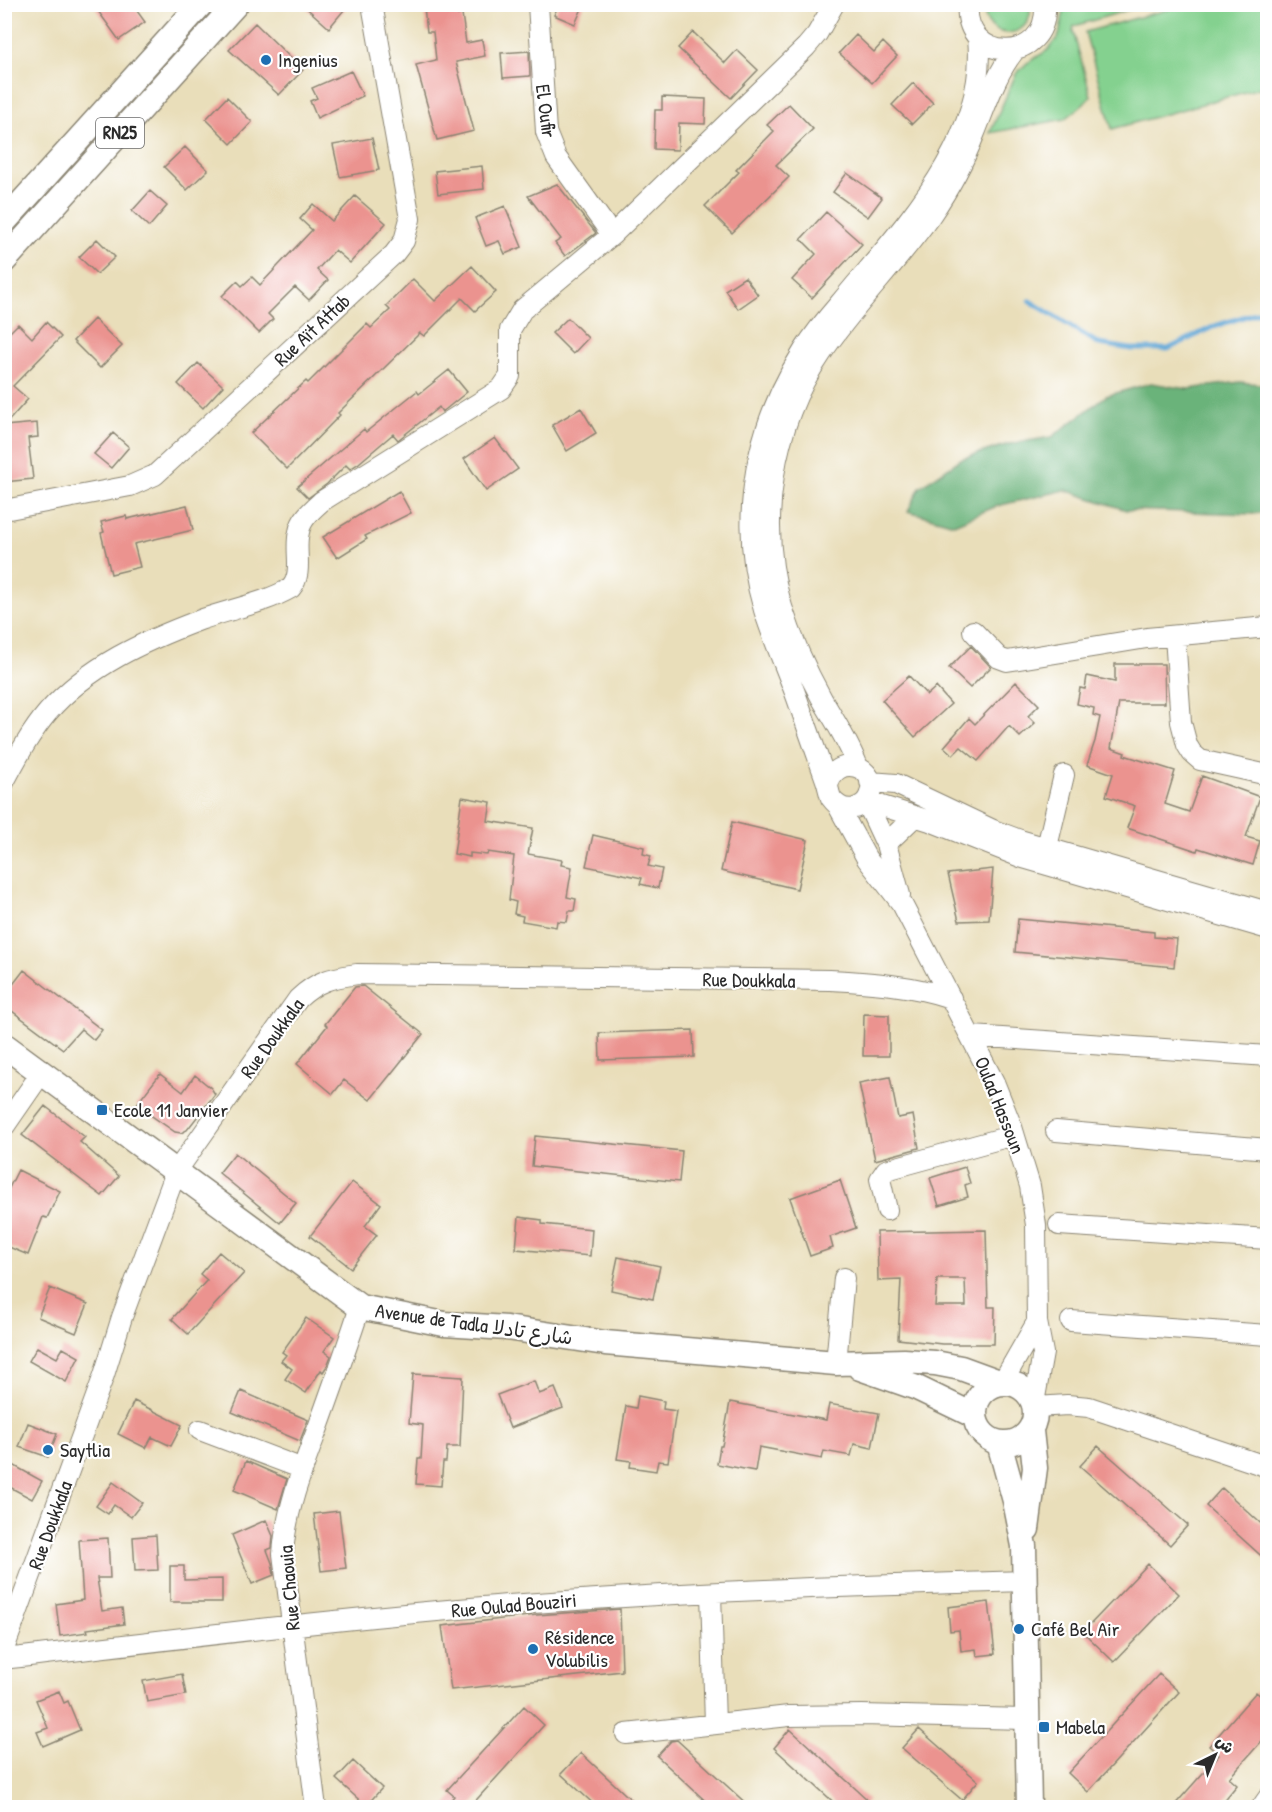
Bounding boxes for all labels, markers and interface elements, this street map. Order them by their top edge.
place label: Ingenius [278,46,338,73]
marker: Ingenius [259,53,273,67]
street label: El Oufir [530,83,563,139]
road number: RN25 [96,118,144,148]
street label: Rue Aït Attab [268,287,356,372]
street label: Rue Doukkala [702,965,796,994]
street label: Rue Doukkala [233,992,310,1083]
street label: Oulad Hassoun [969,1052,1032,1157]
place label: Ecole 11 Janvier [114,1096,228,1123]
marker: Ecole 11 Janvier [95,1103,109,1117]
street label: Avenue de Tadla شارع تادلا [374,1296,574,1352]
place label: Saytlia [60,1436,110,1463]
marker: Saytlia [41,1443,55,1457]
street label: Rue Doukkala [21,1476,78,1573]
street label: Rue Chaouia [271,1544,306,1632]
street label: Rue Oulad Bouziri [450,1586,578,1623]
place label: Café Bel Air [1031,1615,1120,1642]
marker: Café Bel Air [1012,1622,1026,1636]
place label: Résidence Volubilis [545,1623,615,1673]
marker: Résidence Volubilis [526,1642,540,1656]
place label: Mabela [1056,1713,1105,1740]
marker: Mabela [1037,1720,1051,1734]
north arrow [1185,1725,1245,1785]
text: ش [1211,1730,1239,1758]

